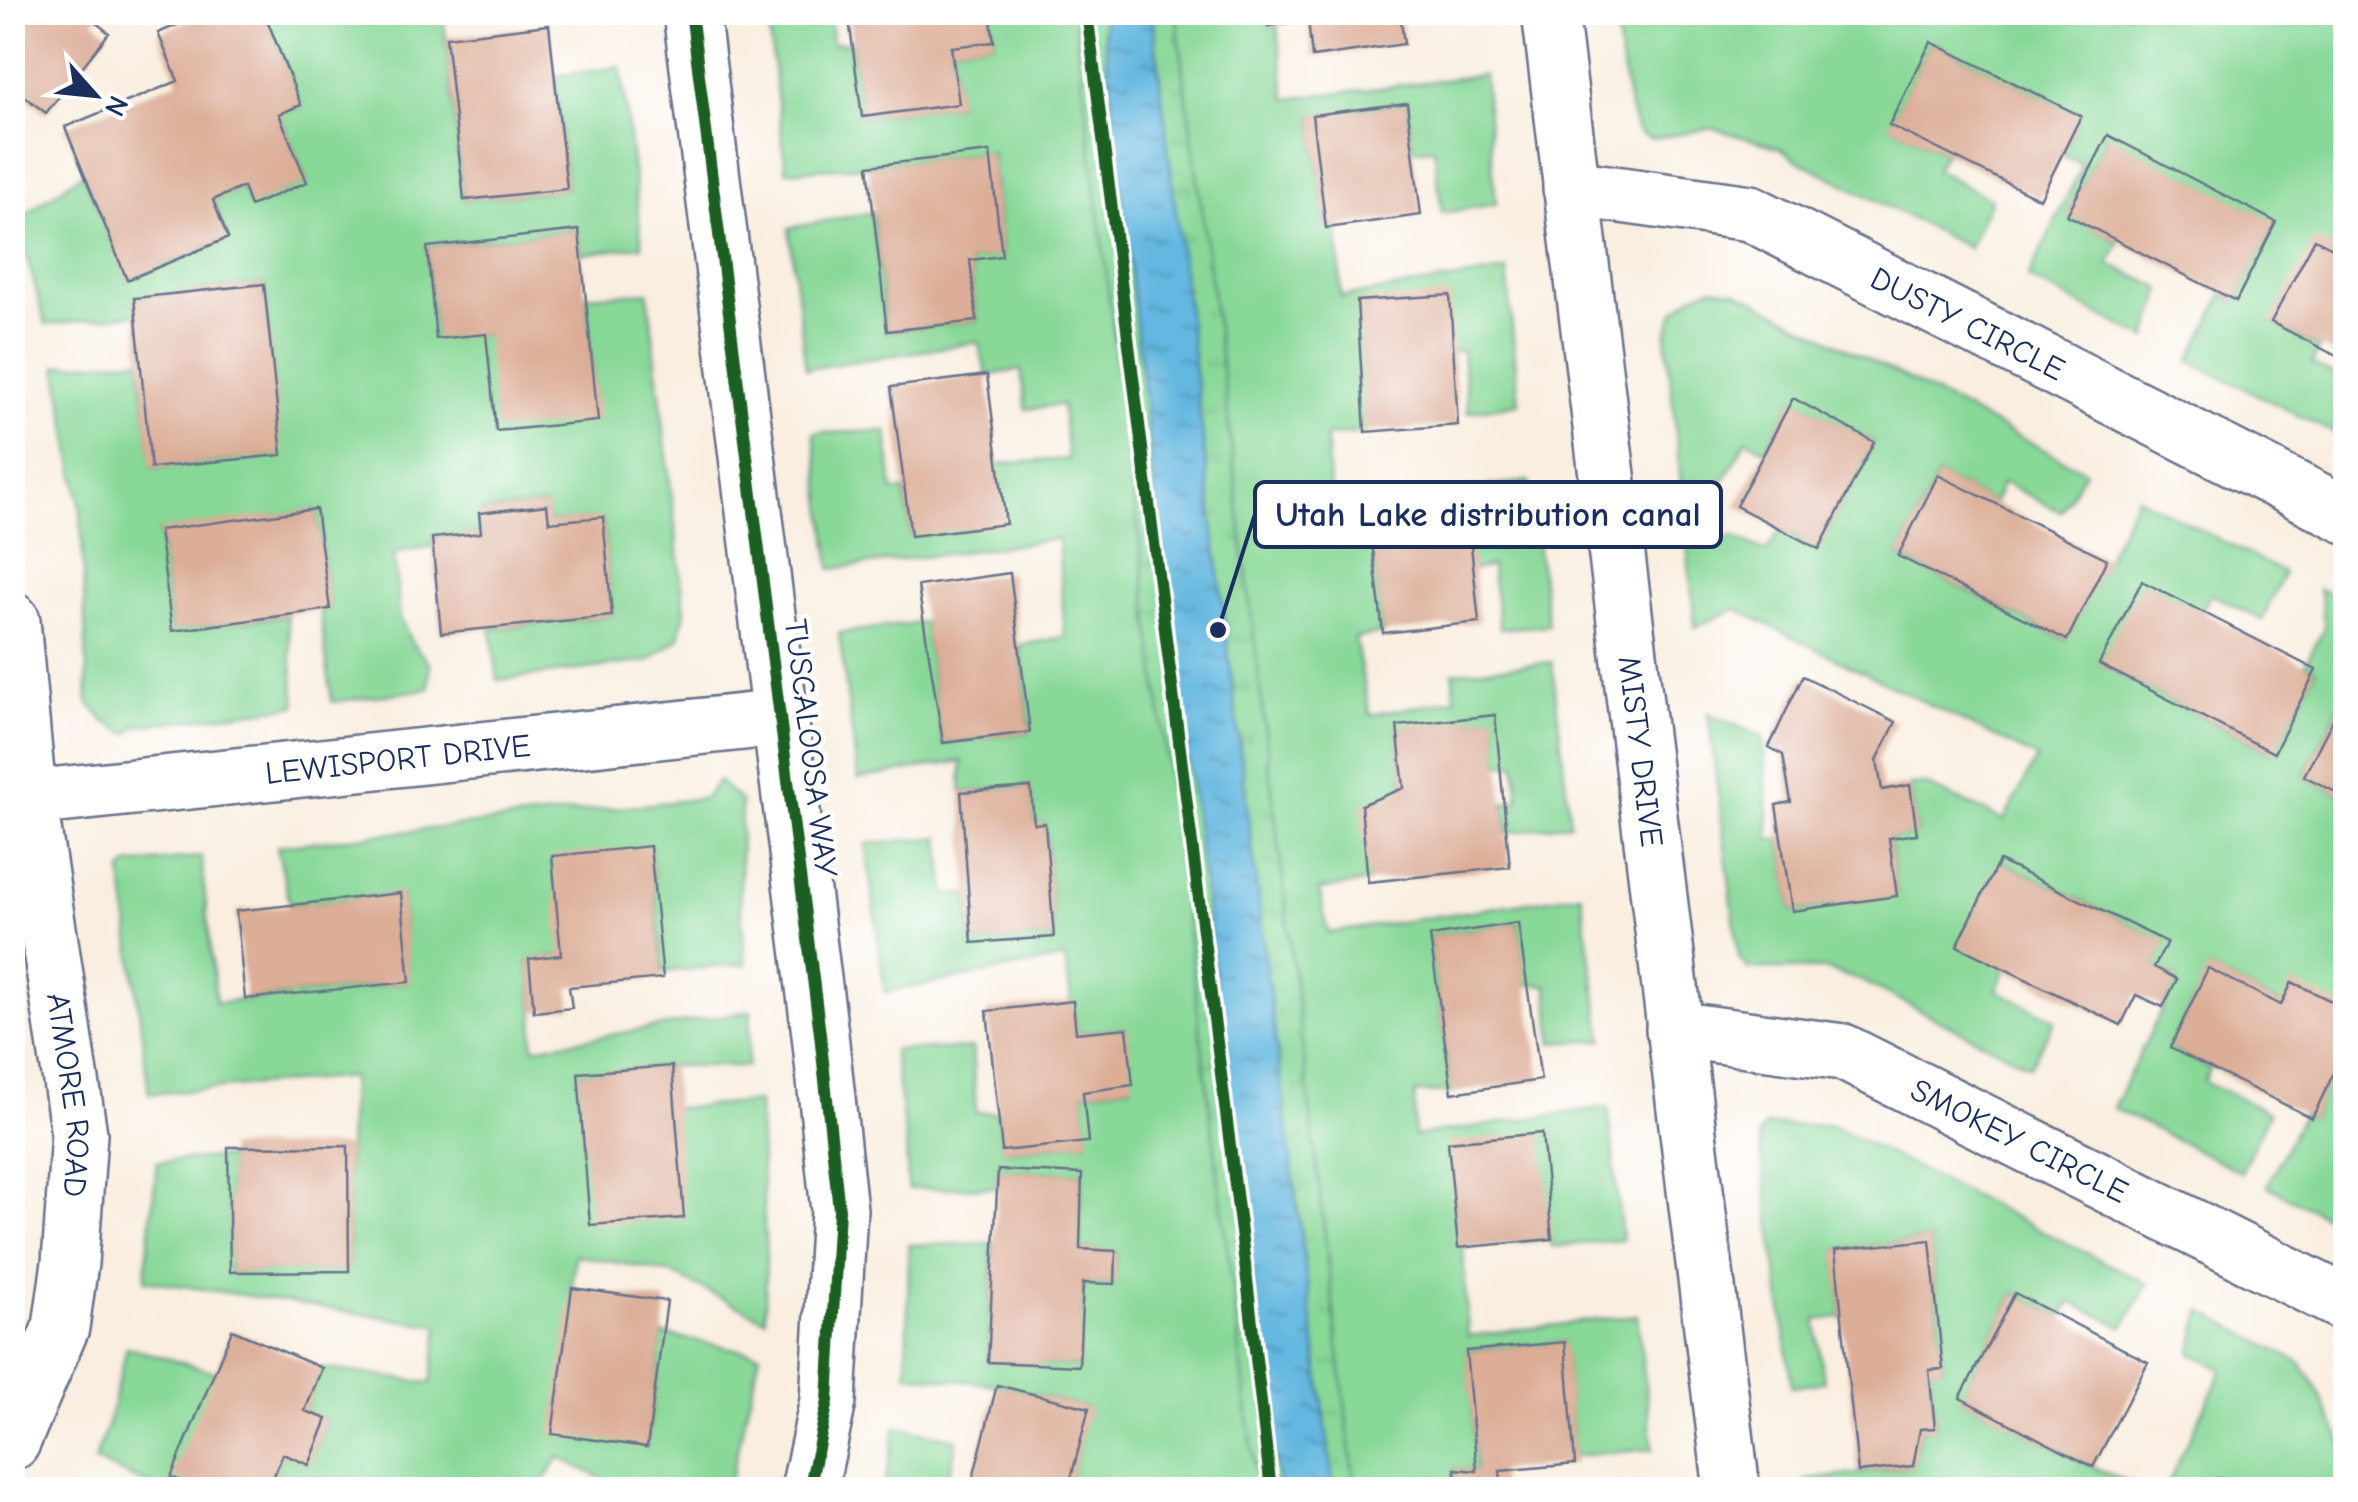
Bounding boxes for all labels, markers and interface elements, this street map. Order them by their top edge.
north arrow [45,45,145,145]
text: N [98,90,135,121]
street label: DUSTY CIRCLE [1865,259,2071,388]
callout: Utah Lake distribution canal [1255,482,1721,547]
text: Utah Lake distribution canal [1275,494,1701,535]
street label: TUSCALOOSA WAY [777,617,845,879]
street label: MISTY DRIVE [1611,654,1671,849]
street label: LEWISPORT DRIVE [263,726,532,791]
street label: ATMORE ROAD [39,990,98,1198]
street label: SMOKEY CIRCLE [1905,1071,2134,1210]

